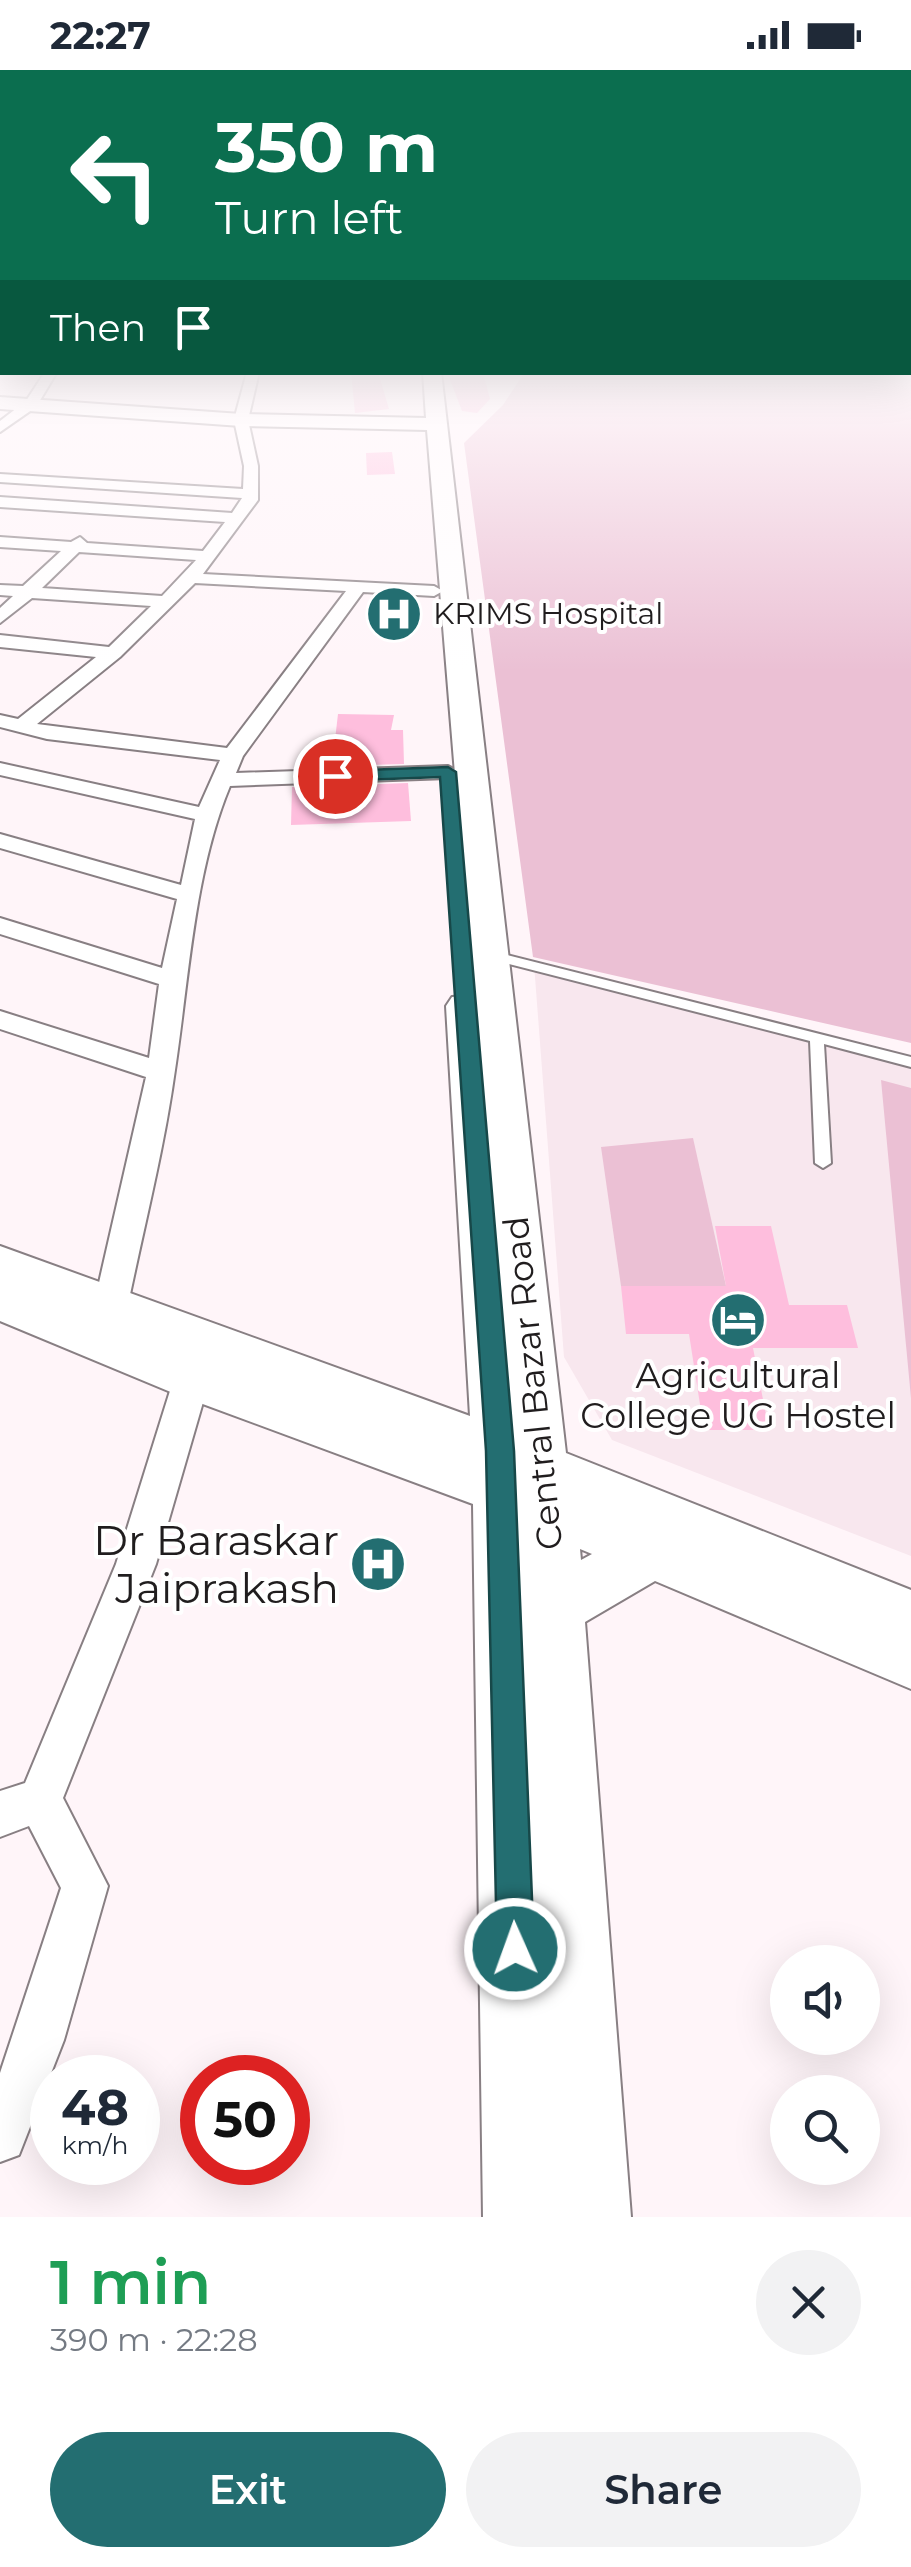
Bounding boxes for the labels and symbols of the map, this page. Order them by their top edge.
hospital icon: KRIMS Hospital [364,584,424,644]
place label: KRIMS Hospital [433,595,663,632]
pin [293,734,378,819]
street label: Central Bazar Road [494,1214,571,1552]
hotel icon: Agricultural College UG Hostel [708,1290,768,1350]
place label: Agricultural College UG Hostel [580,1354,896,1437]
place label: Dr Baraskar Jaiprakash [93,1514,339,1614]
hospital icon: Dr Baraskar Jaiprakash [348,1534,408,1594]
position arrow [463,1897,567,2001]
speed limit sign: 50 [180,2055,310,2185]

